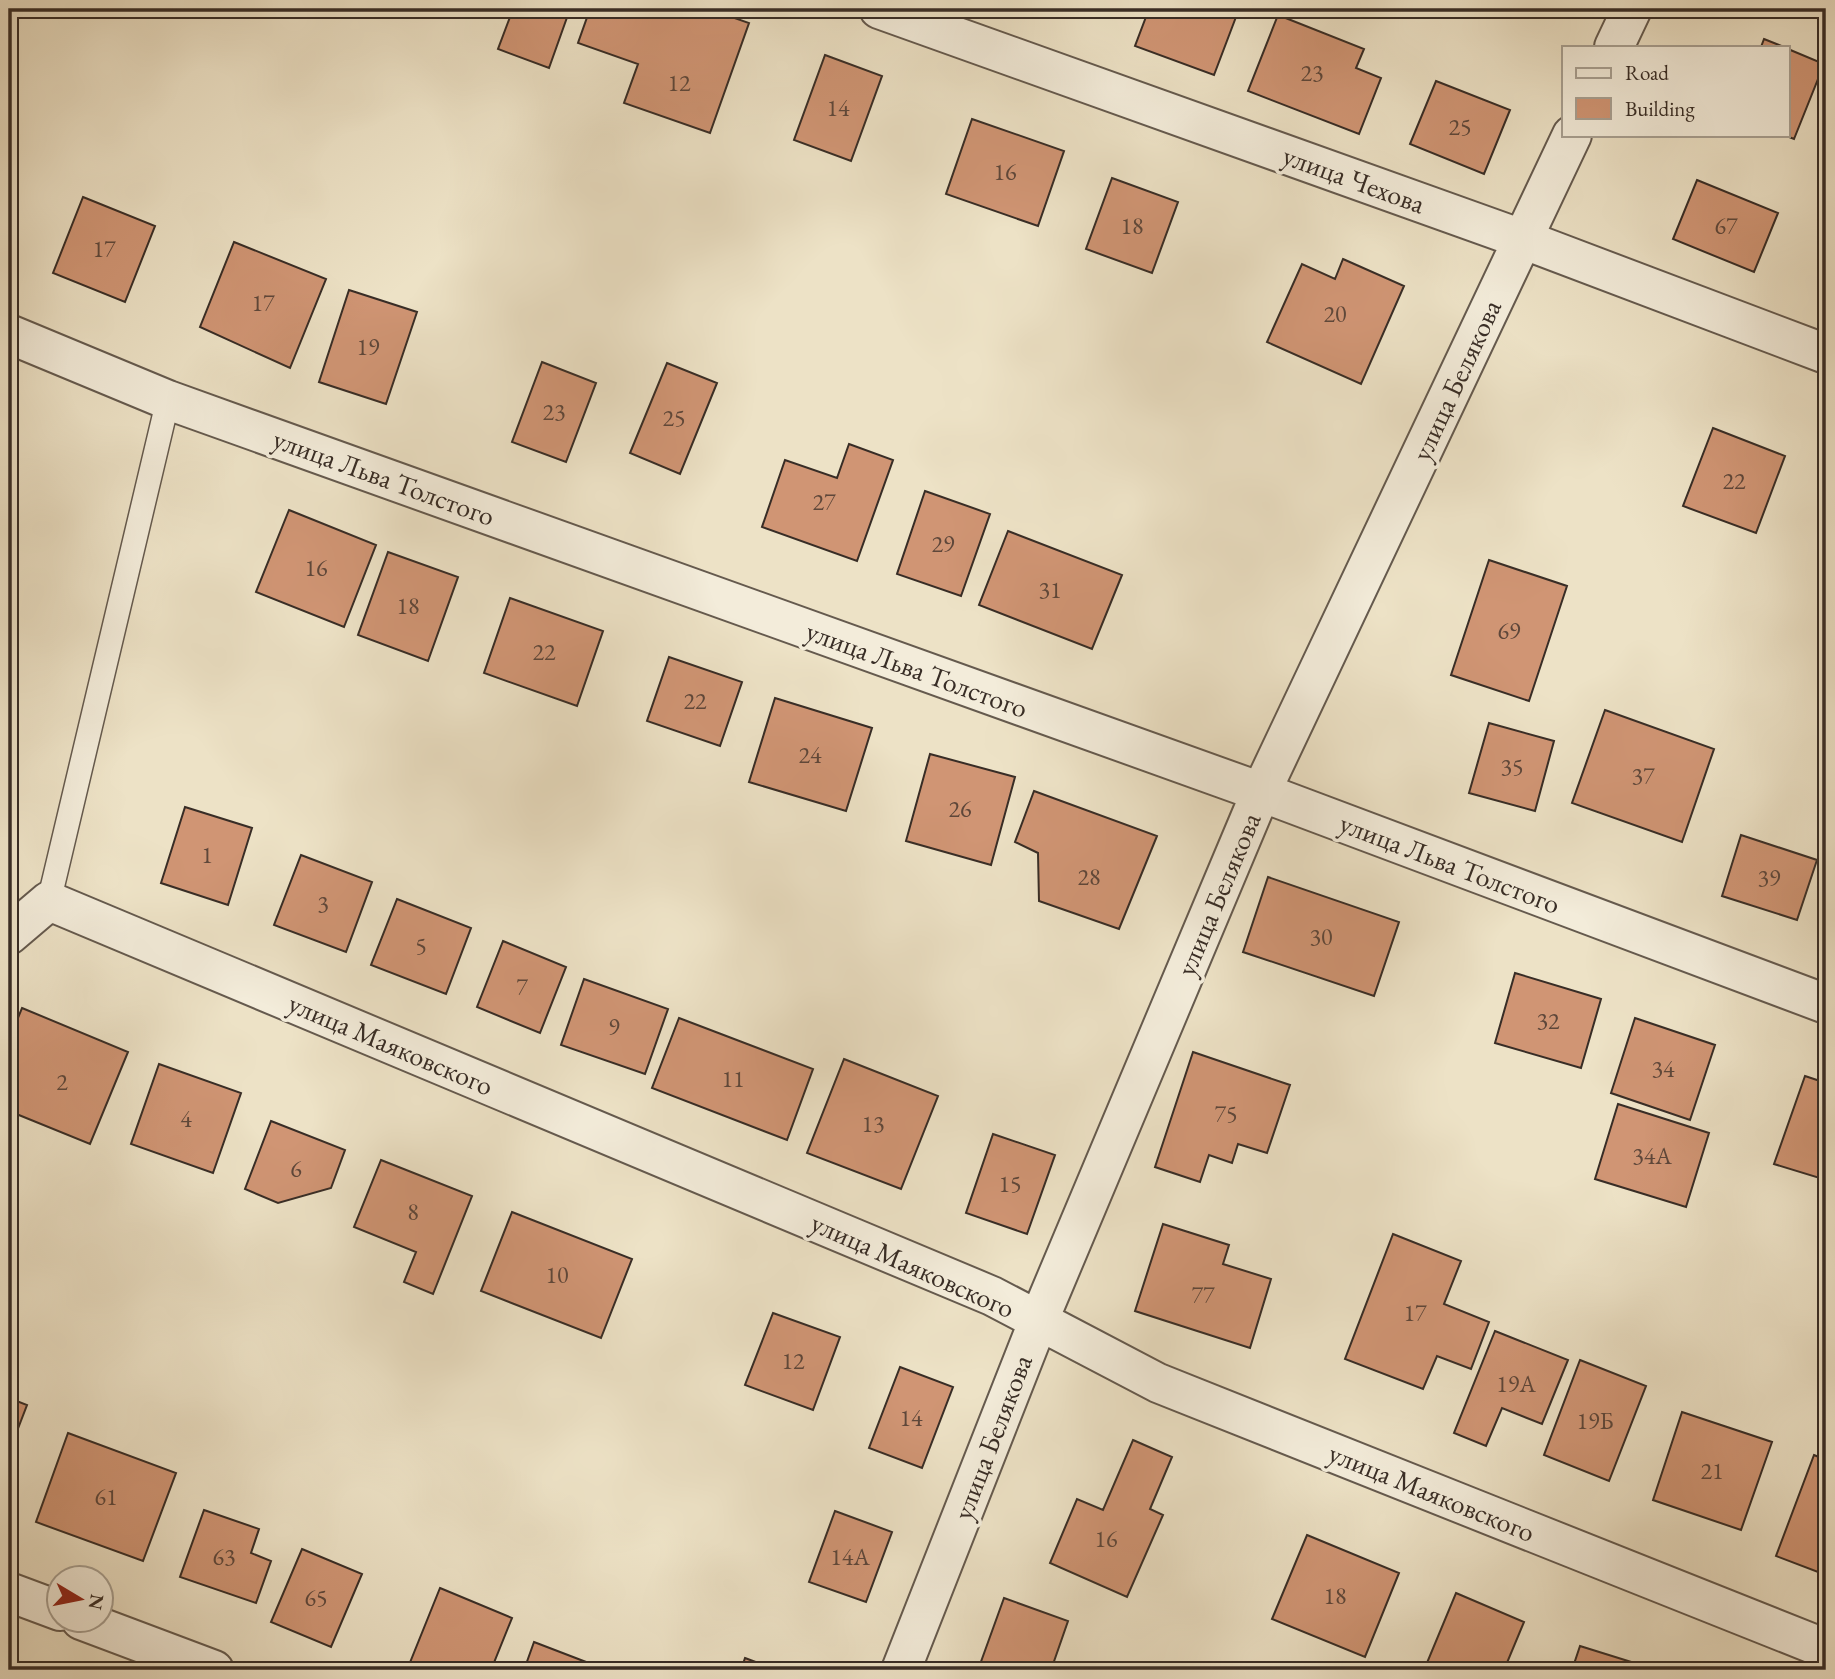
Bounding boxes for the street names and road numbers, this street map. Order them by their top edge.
street label: улица Чехова [1278,137,1431,222]
street label: улица Белякова [1403,293,1509,466]
street label: улица Льва Толстого [268,420,500,534]
street label: улица Льва Толстого [801,612,1033,726]
street label: улица Льва Толстого [1335,804,1565,922]
street label: улица Белякова [1167,806,1269,981]
street label: улица Маяковского [283,985,499,1103]
street label: улица Маяковского [805,1204,1021,1326]
street label: улица Белякова [944,1349,1040,1525]
street label: улица Маяковского [1324,1434,1540,1550]

